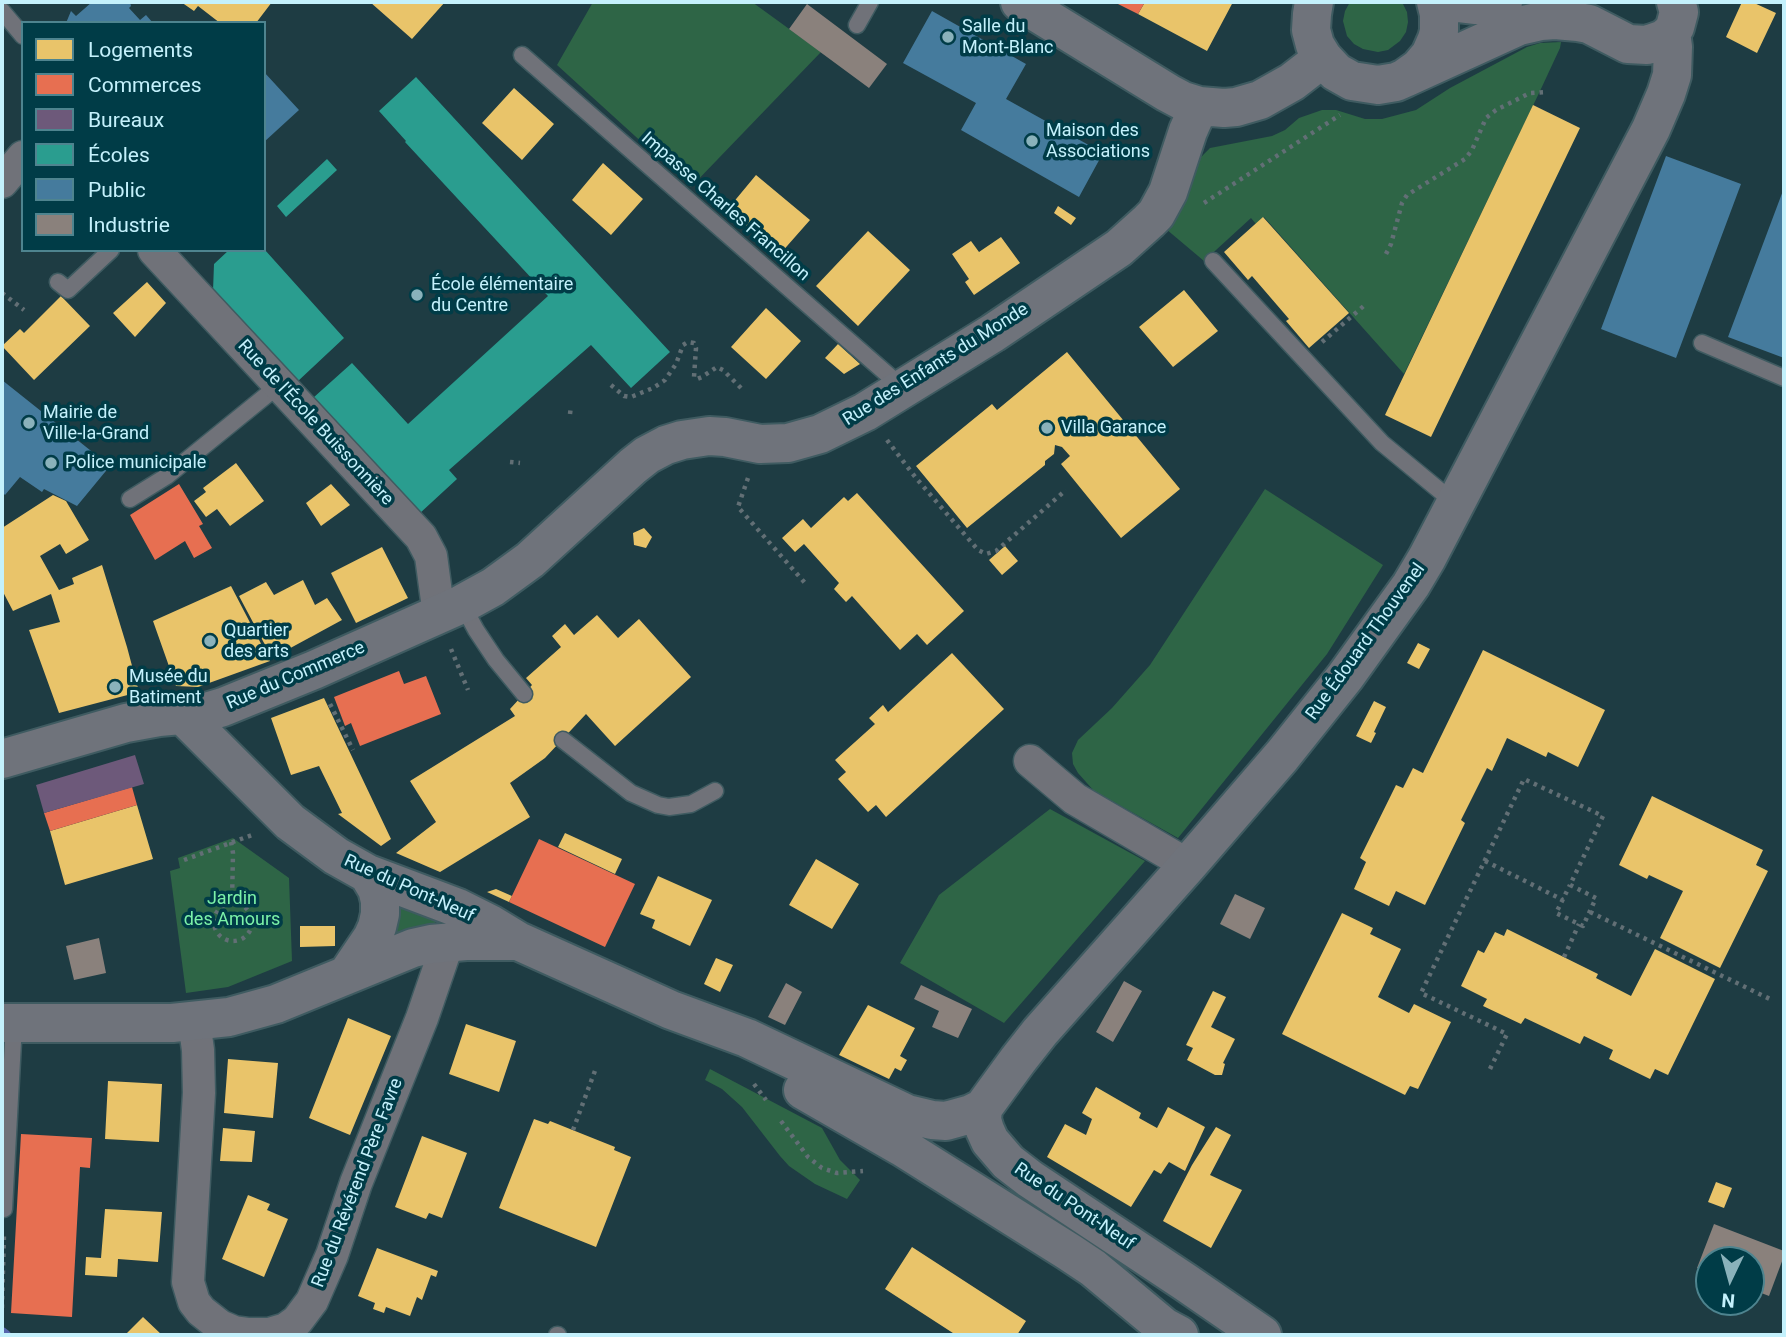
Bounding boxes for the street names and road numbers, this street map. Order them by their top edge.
street label: Impasse Charles Francillon [636,128,814,286]
street label: Rue des Enfants du Monde [839,299,1033,431]
street label: Rue de l'École Buissonnière [233,336,397,510]
street label: Rue Édouard Thouvenel [1302,559,1430,725]
street label: Rue du Commerce [224,637,368,715]
street label: Rue du Pont-Neuf [340,851,478,927]
street label: Rue du Révérend Père Favre [308,1075,408,1291]
street label: Rue du Pont-Neuf [1010,1159,1138,1255]

